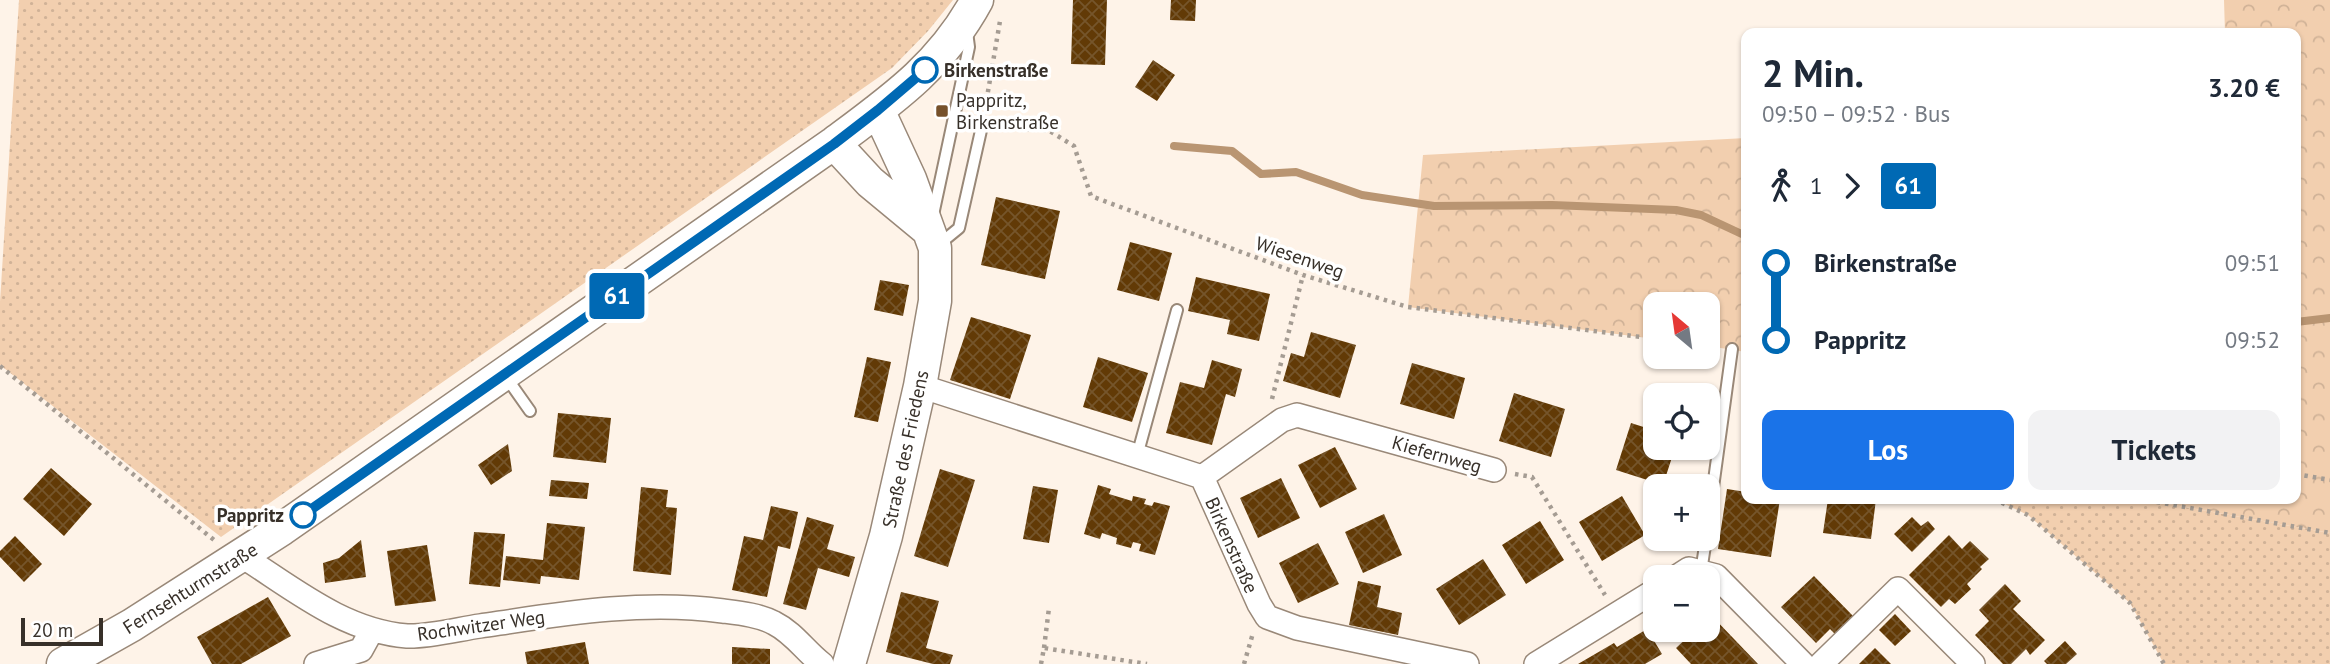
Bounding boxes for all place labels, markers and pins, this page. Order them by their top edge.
marker: Birkenstraße [912,57,938,83]
place label: Birkenstraße [944,58,1048,82]
place label: Pappritz, Birkenstraße [956,88,1059,134]
marker: Pappritz, Birkenstraße [934,103,950,119]
marker: Pappritz [290,502,316,528]
place label: Pappritz [217,503,284,527]

